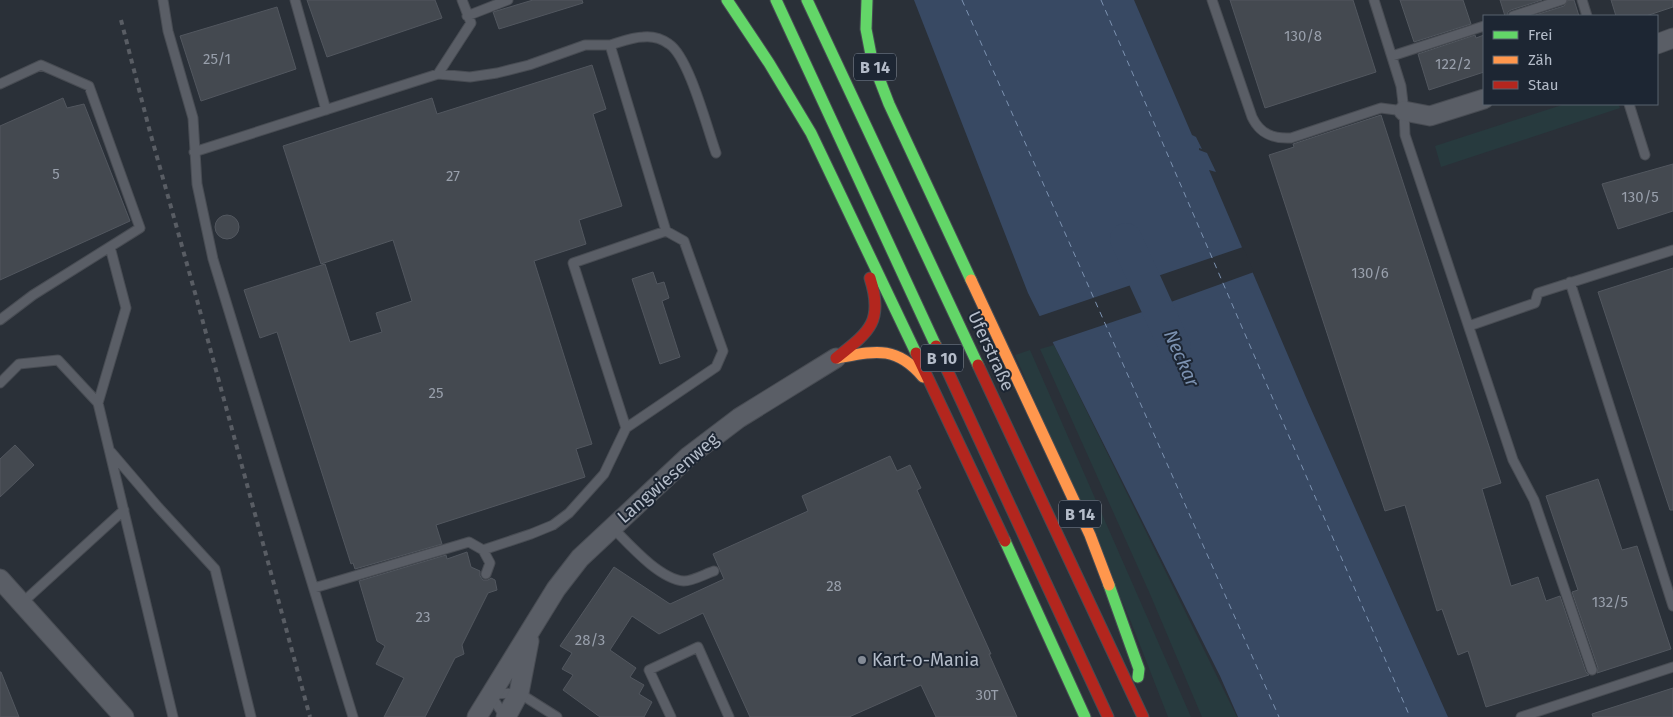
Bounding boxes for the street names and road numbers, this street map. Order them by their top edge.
road number: B 14 [854,54,896,80]
street label: Uferstraße [963,307,1019,395]
road number: B 10 [921,344,963,372]
street label: Langwiesenweg [613,428,724,528]
road number: B 14 [1059,500,1101,528]

